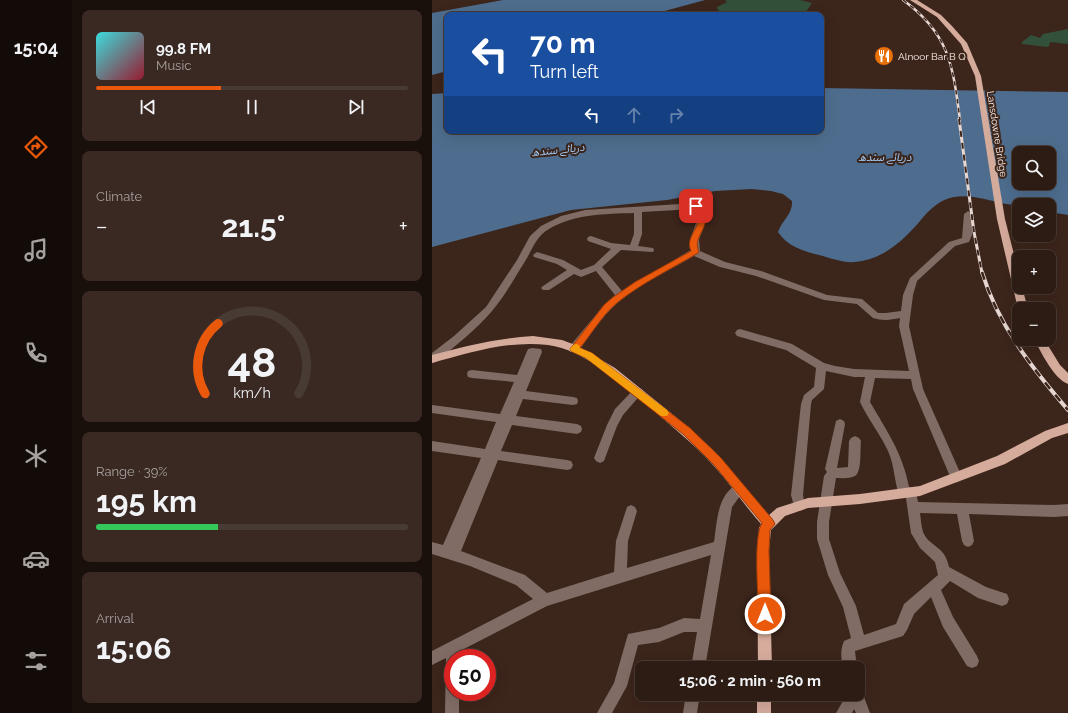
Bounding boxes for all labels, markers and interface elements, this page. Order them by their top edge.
text: 70 m [530,27,596,60]
icon: left [464,28,516,80]
text: 15:04 [14,37,58,58]
text: 99.8 FM [156,40,211,58]
restaurant icon: Alnoor Bar B Q [873,45,895,67]
place label: Alnoor Bar B Q [898,51,966,62]
text: Music [156,58,191,73]
text: Turn left [530,61,599,82]
street label: Lansdowne Bridge [985,90,1009,178]
icon: previous [137,96,159,118]
icon: pause [241,96,263,118]
icon: next [345,96,367,118]
icon: left [581,104,603,126]
icon: ahead [623,104,645,126]
icon: right [665,104,687,126]
icon: directions [22,133,50,161]
water label: دریائے سندھ [531,141,586,160]
map controls [1012,146,1056,346]
button: search [1012,146,1056,190]
water label: دریائے سندھ [859,151,912,165]
text: Climate [96,189,142,204]
pin [679,189,713,223]
icon: arrive [685,195,707,217]
button: layers [1012,198,1056,242]
text: 21.5° [222,209,285,244]
text: − [96,213,108,239]
text: + [399,213,408,239]
icon: music [22,236,50,264]
button: + [1012,250,1056,294]
button: − [1012,302,1056,346]
text: 48 [228,338,276,387]
icon: phone [22,339,50,367]
text: km/h [233,385,271,401]
icon: climate [22,442,50,470]
text: Range · 39% [96,464,168,479]
text: 195 km [96,484,197,519]
icon: car [22,545,50,573]
position arrow [744,593,786,635]
text: Arrival [96,611,134,626]
text: 15:06 [96,631,171,666]
icon: filters [22,647,50,675]
speed limit sign: 50 [444,649,496,701]
text: 15:06 · 2 min · 560 m [679,672,821,690]

